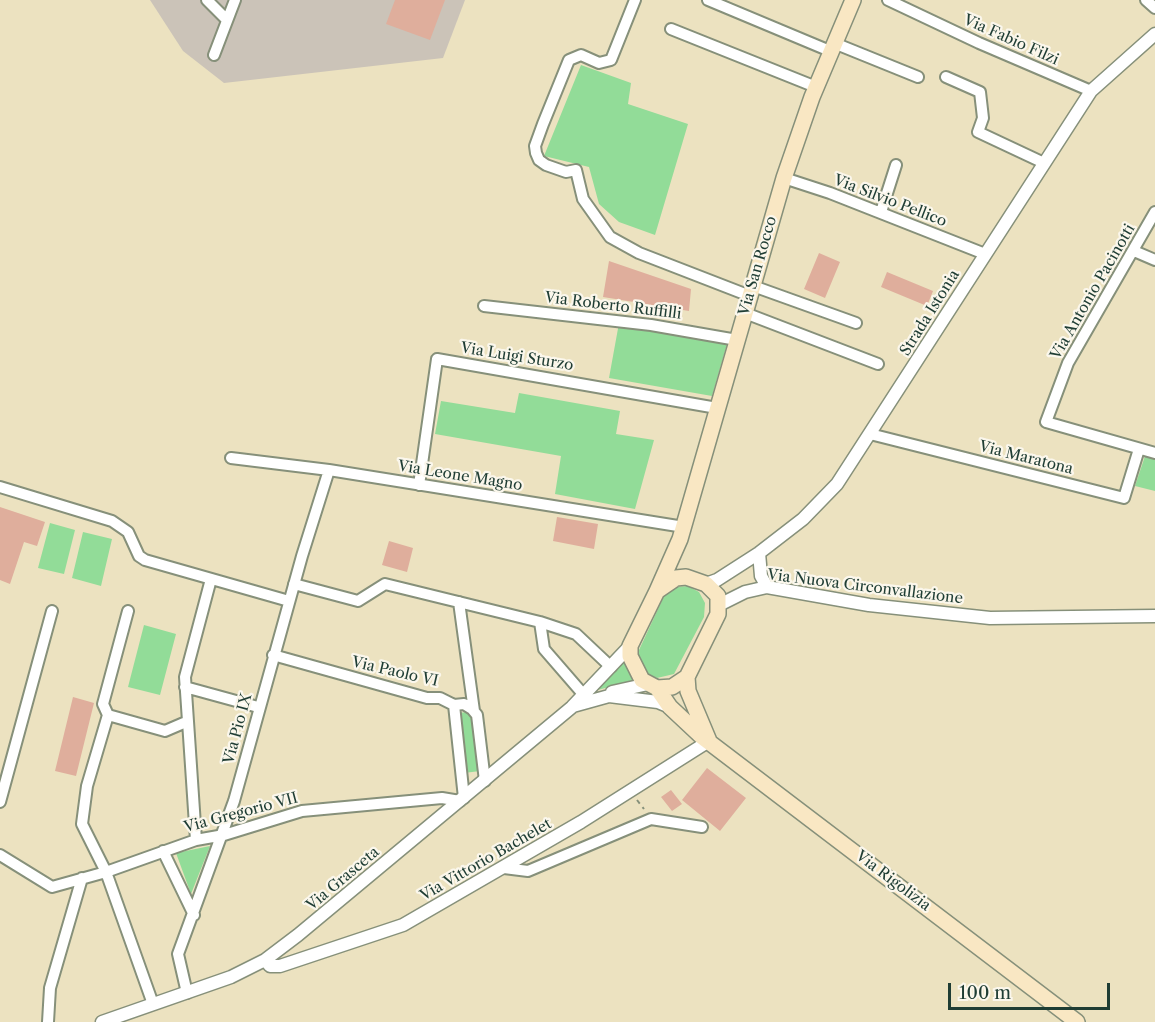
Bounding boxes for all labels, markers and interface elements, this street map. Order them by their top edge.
street label: Via Fabio Filzi [961,11,1061,69]
street label: Via Silvio Pellico [831,171,949,231]
street label: Via San Rocco [735,214,781,318]
street label: Via Antonio Pacinotti [1047,221,1139,363]
street label: Strada Istonia [896,267,964,359]
street label: Via Roberto Ruffilli [544,289,682,323]
street label: Via Luigi Sturzo [459,339,575,375]
street label: Via Maratona [977,438,1075,478]
street label: Via Leone Magno [396,457,524,495]
street label: Via Nuova Circonvallazione [766,566,964,608]
street label: Via Paolo VI [350,653,440,691]
street label: Via Pio IX [220,692,256,766]
street label: Via Gregorio VII [182,789,300,837]
street label: Via Vittorio Bachelet [417,815,555,905]
street label: Via Grasceta [303,843,383,915]
street label: Via Rigolizia [852,847,934,915]
scale bar [951,971,1113,1009]
text: 100 m [959,982,1011,1004]

